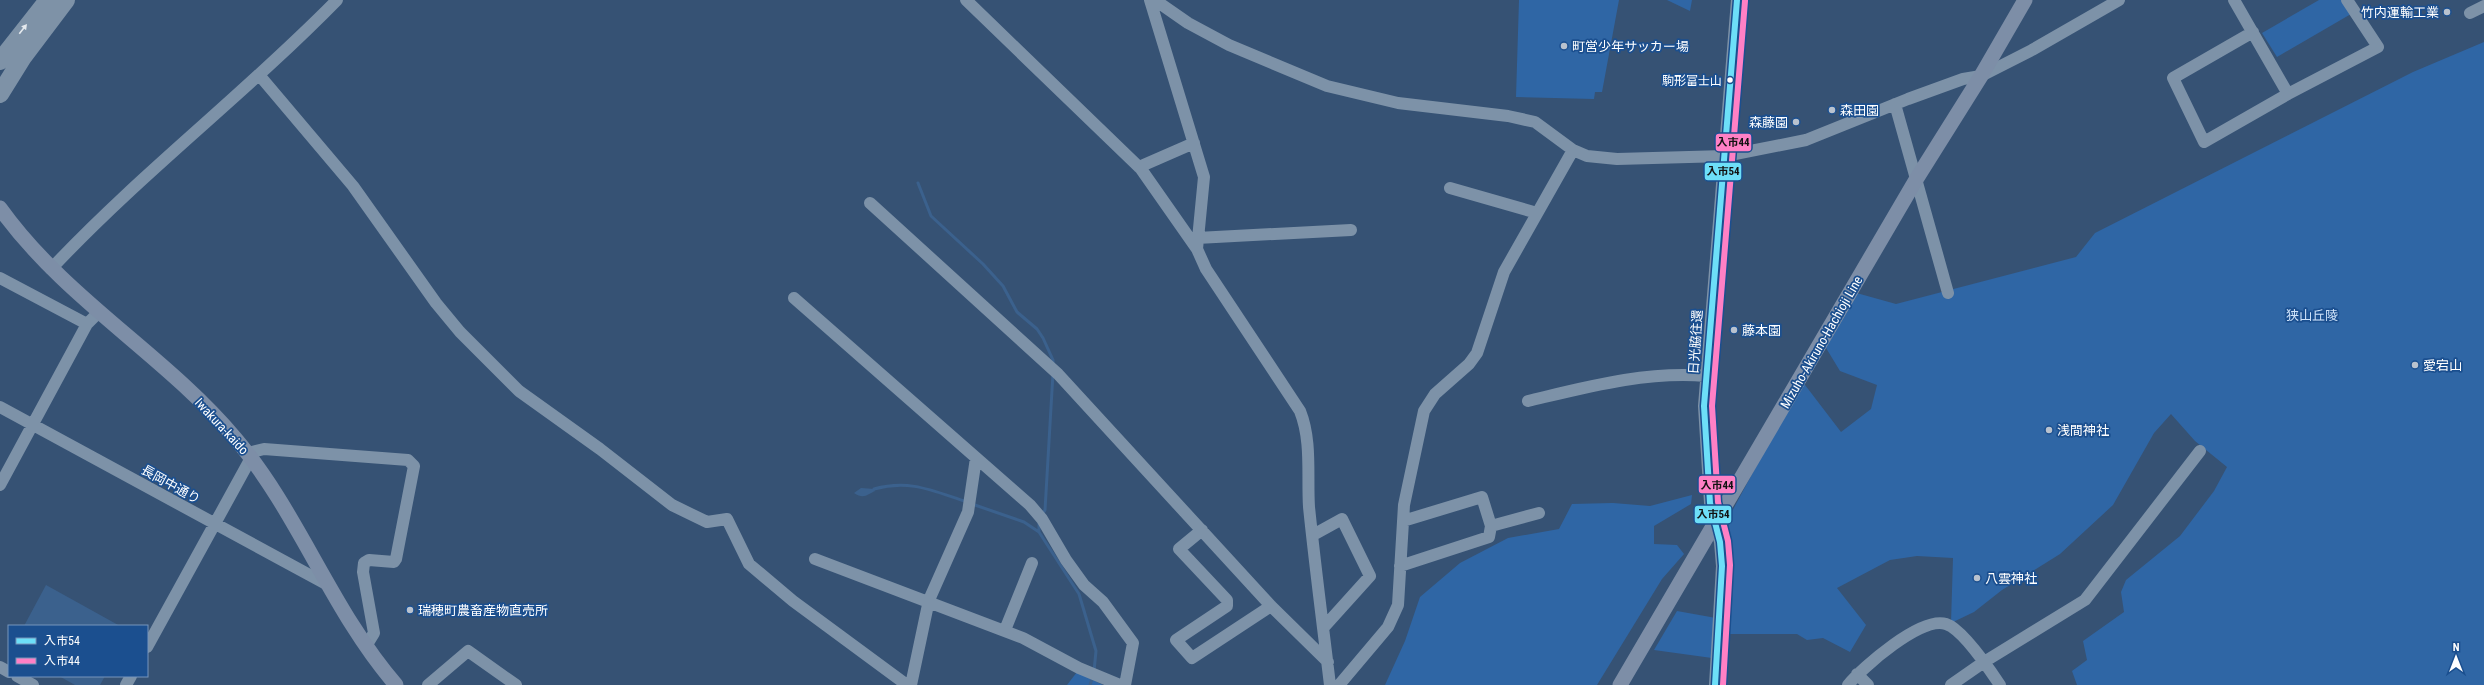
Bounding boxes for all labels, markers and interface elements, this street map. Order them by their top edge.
place label: 竹内運輸工業 [2361,5,2439,20]
marker: 竹内運輸工業 [2442,7,2452,17]
one-way arrow [19,24,27,35]
place label: 町営少年サッカー場 [1572,39,1689,54]
marker: 町営少年サッカー場 [1559,41,1569,51]
place label: 駒形富士山 [1662,74,1722,88]
marker: 駒形富士山 [1725,75,1735,85]
place label: 森田園 [1840,103,1879,118]
marker: 森田園 [1827,105,1837,115]
place label: 森藤園 [1749,115,1788,130]
marker: 森藤園 [1791,117,1801,127]
line badge: 入市44 [1715,133,1752,152]
text: 入市44 [1716,136,1750,149]
line badge: 入市54 [1704,162,1742,181]
text: 入市54 [1706,165,1740,178]
street label: Mizuho-Akiruno-Hachioji Line [1777,274,1865,411]
park label: 狭山丘陵 [2286,308,2338,323]
street label: 日光脇往還 [1686,309,1705,375]
place label: 藤本園 [1742,323,1781,338]
marker: 藤本園 [1729,325,1739,335]
place label: 愛宕山 [2423,358,2462,373]
marker: 愛宕山 [2410,360,2420,370]
street label: Iwakura-kaido [192,395,251,458]
place label: 浅間神社 [2057,423,2109,438]
marker: 浅間神社 [2044,425,2054,435]
street label: 長岡中通り [139,462,203,507]
line badge: 入市44 [1698,475,1736,494]
text: 入市44 [1700,479,1734,492]
line badge: 入市54 [1694,505,1732,524]
text: 入市54 [1696,508,1730,521]
place label: 八雲神社 [1985,571,2037,586]
marker: 八雲神社 [1972,573,1982,583]
place label: 瑞穂町農畜産物直売所 [418,603,548,618]
marker: 瑞穂町農畜産物直売所 [405,605,415,615]
legend [8,625,148,677]
text: 入市54 [44,634,80,648]
north arrow [2436,637,2476,677]
text: N [2453,641,2460,654]
text: 入市44 [44,654,80,668]

